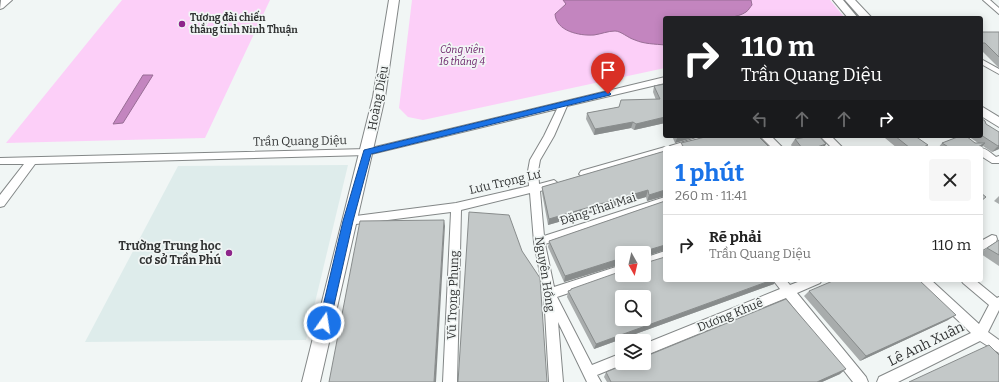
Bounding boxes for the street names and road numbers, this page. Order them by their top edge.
street label: Hoàng Diệu [365,64,391,132]
street label: Trần Quang Diệu [253,132,348,149]
street label: Lưu Trọng Lư [468,167,543,197]
street label: Đặng Thai Mai [558,190,638,228]
street label: Nguyên Hồng [532,235,559,313]
street label: Vũ Trọng Phụng [444,250,462,340]
street label: Dương Khuê [695,295,765,335]
street label: Lê Anh Xuân [885,318,967,370]

